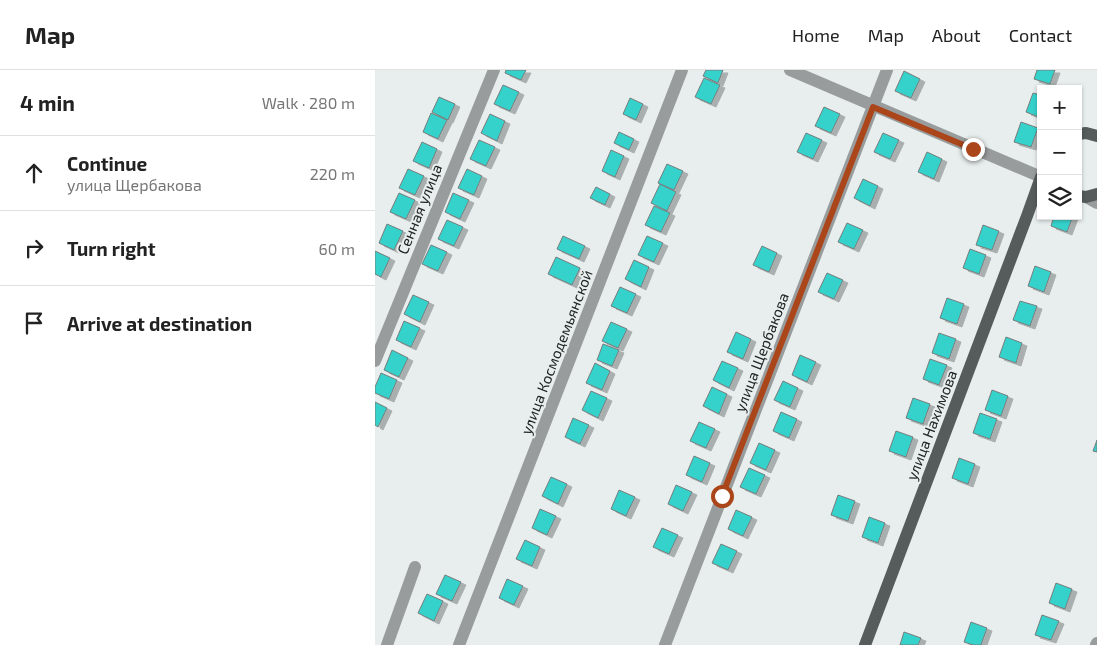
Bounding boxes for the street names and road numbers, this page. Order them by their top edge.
street label: Сенная улица [393,161,446,257]
street label: улица Космодемьянской [516,267,597,437]
street label: улица Щербакова [730,290,793,415]
street label: улица Нахимова [902,367,961,483]

